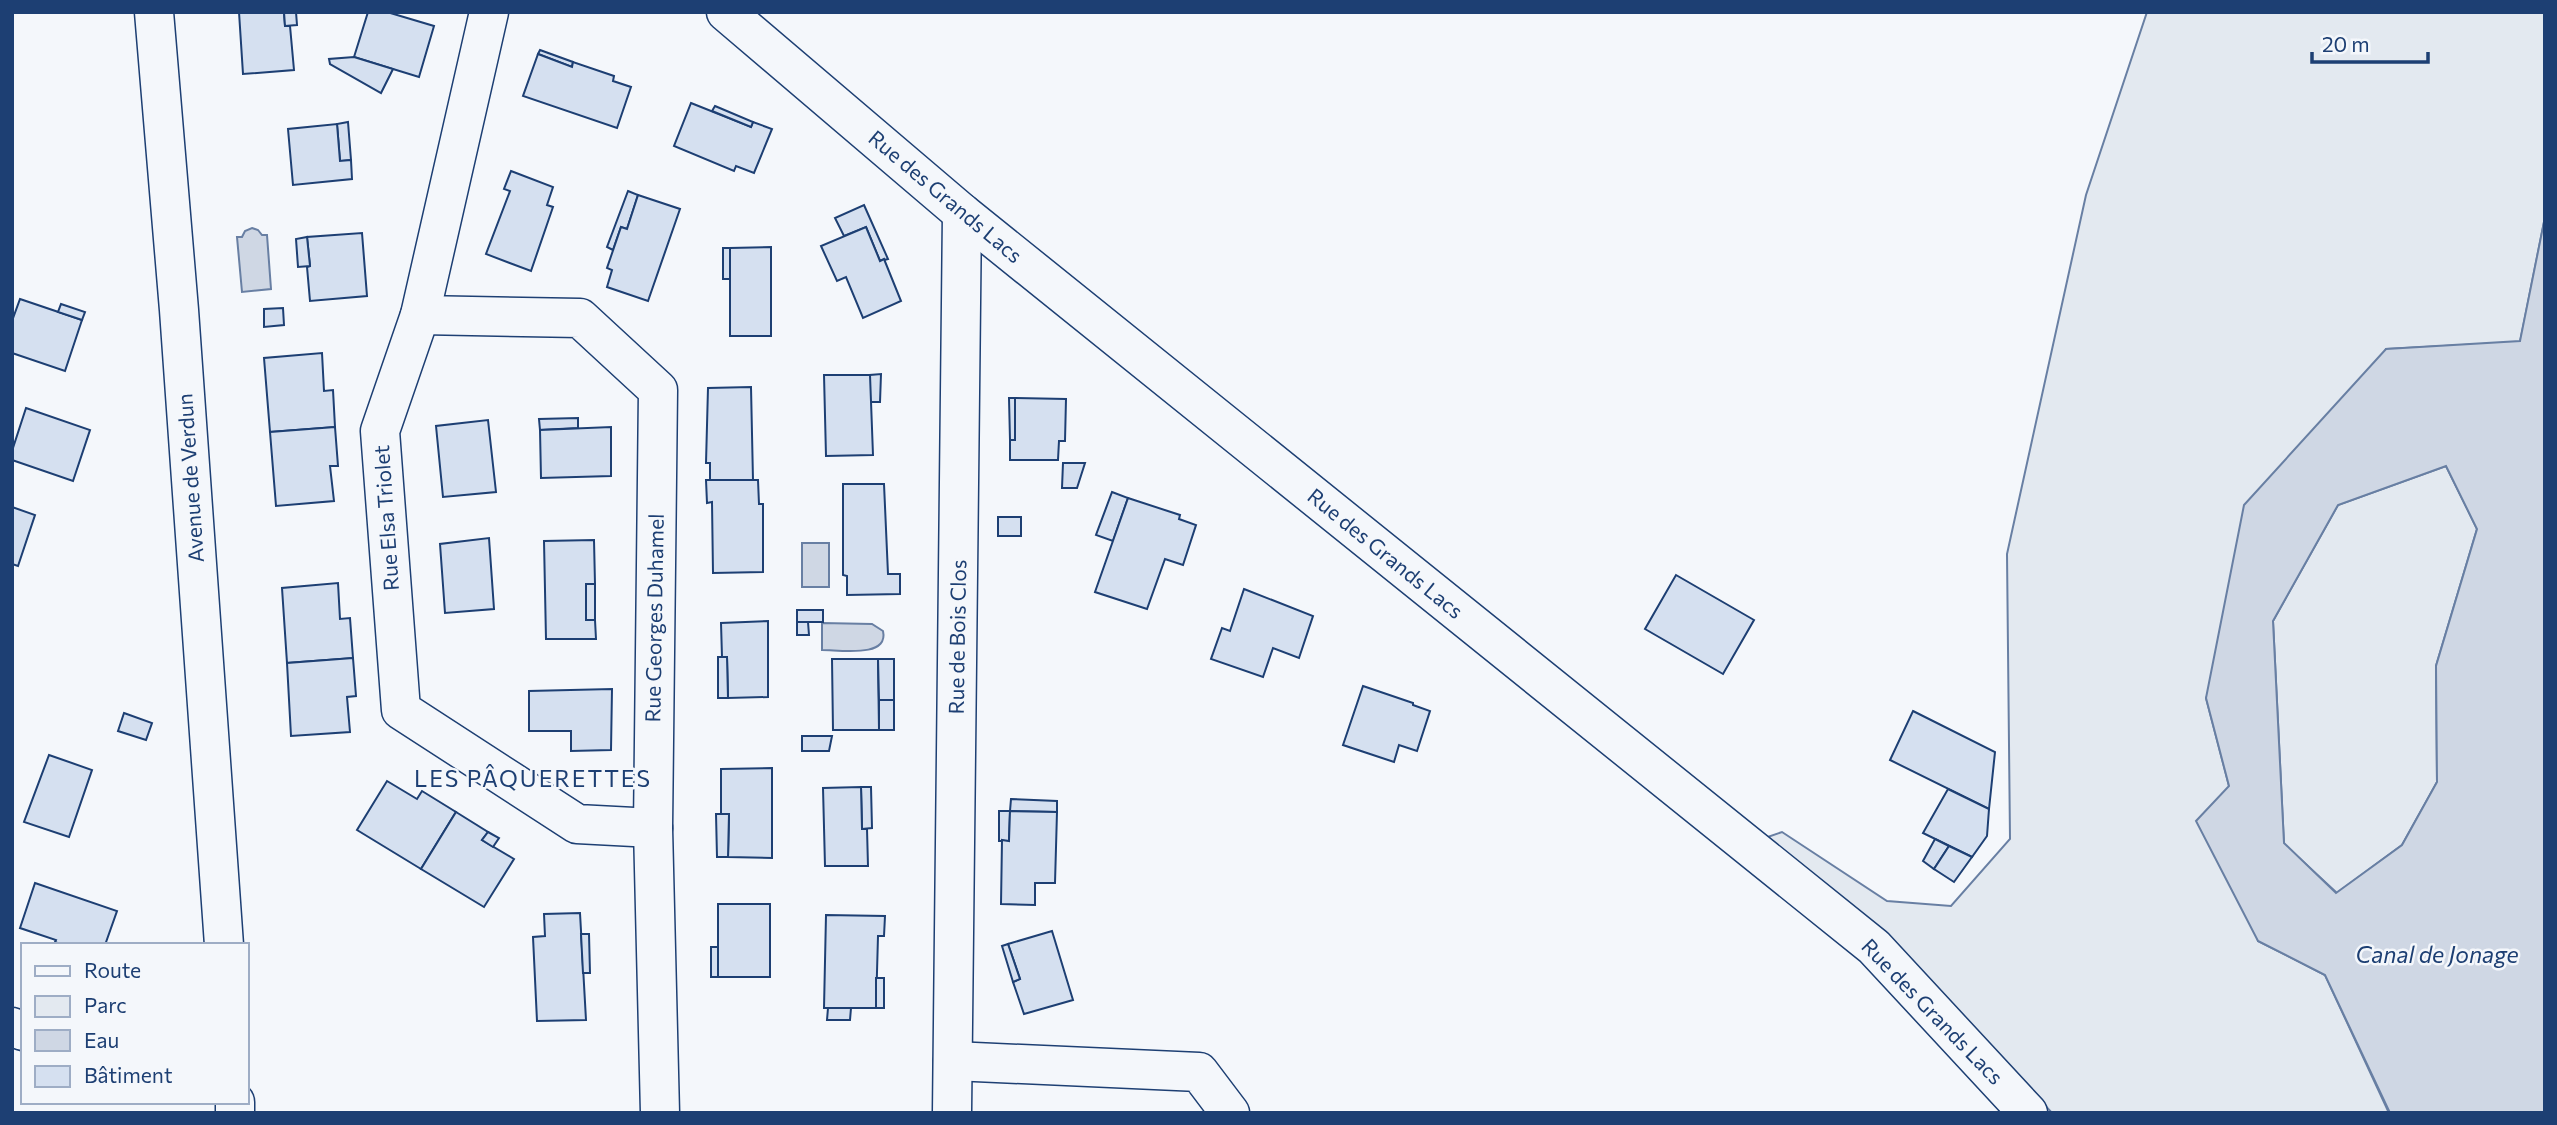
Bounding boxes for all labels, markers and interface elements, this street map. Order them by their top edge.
scale bar [2312,21,2428,65]
text: 20 m [2322,31,2370,56]
street label: Rue des Grands Lacs [864,124,1028,267]
street label: Avenue de Verdun [171,393,208,563]
street label: Rue Elsa Triolet [368,444,403,592]
street label: Rue des Grands Lacs [1303,482,1469,623]
street label: Rue Georges Duhamel [639,513,668,723]
street label: Rue de Bois Clos [943,559,970,715]
district label: LES PÂQUERETTES [414,764,652,792]
street label: Rue des Grands Lacs [1857,933,2009,1089]
water label: Canal de Jonage [2355,940,2519,968]
legend [21,943,248,1104]
text: Route [84,957,141,982]
text: Parc [84,992,127,1017]
text: Eau [84,1027,119,1052]
text: Bâtiment [84,1062,173,1087]

